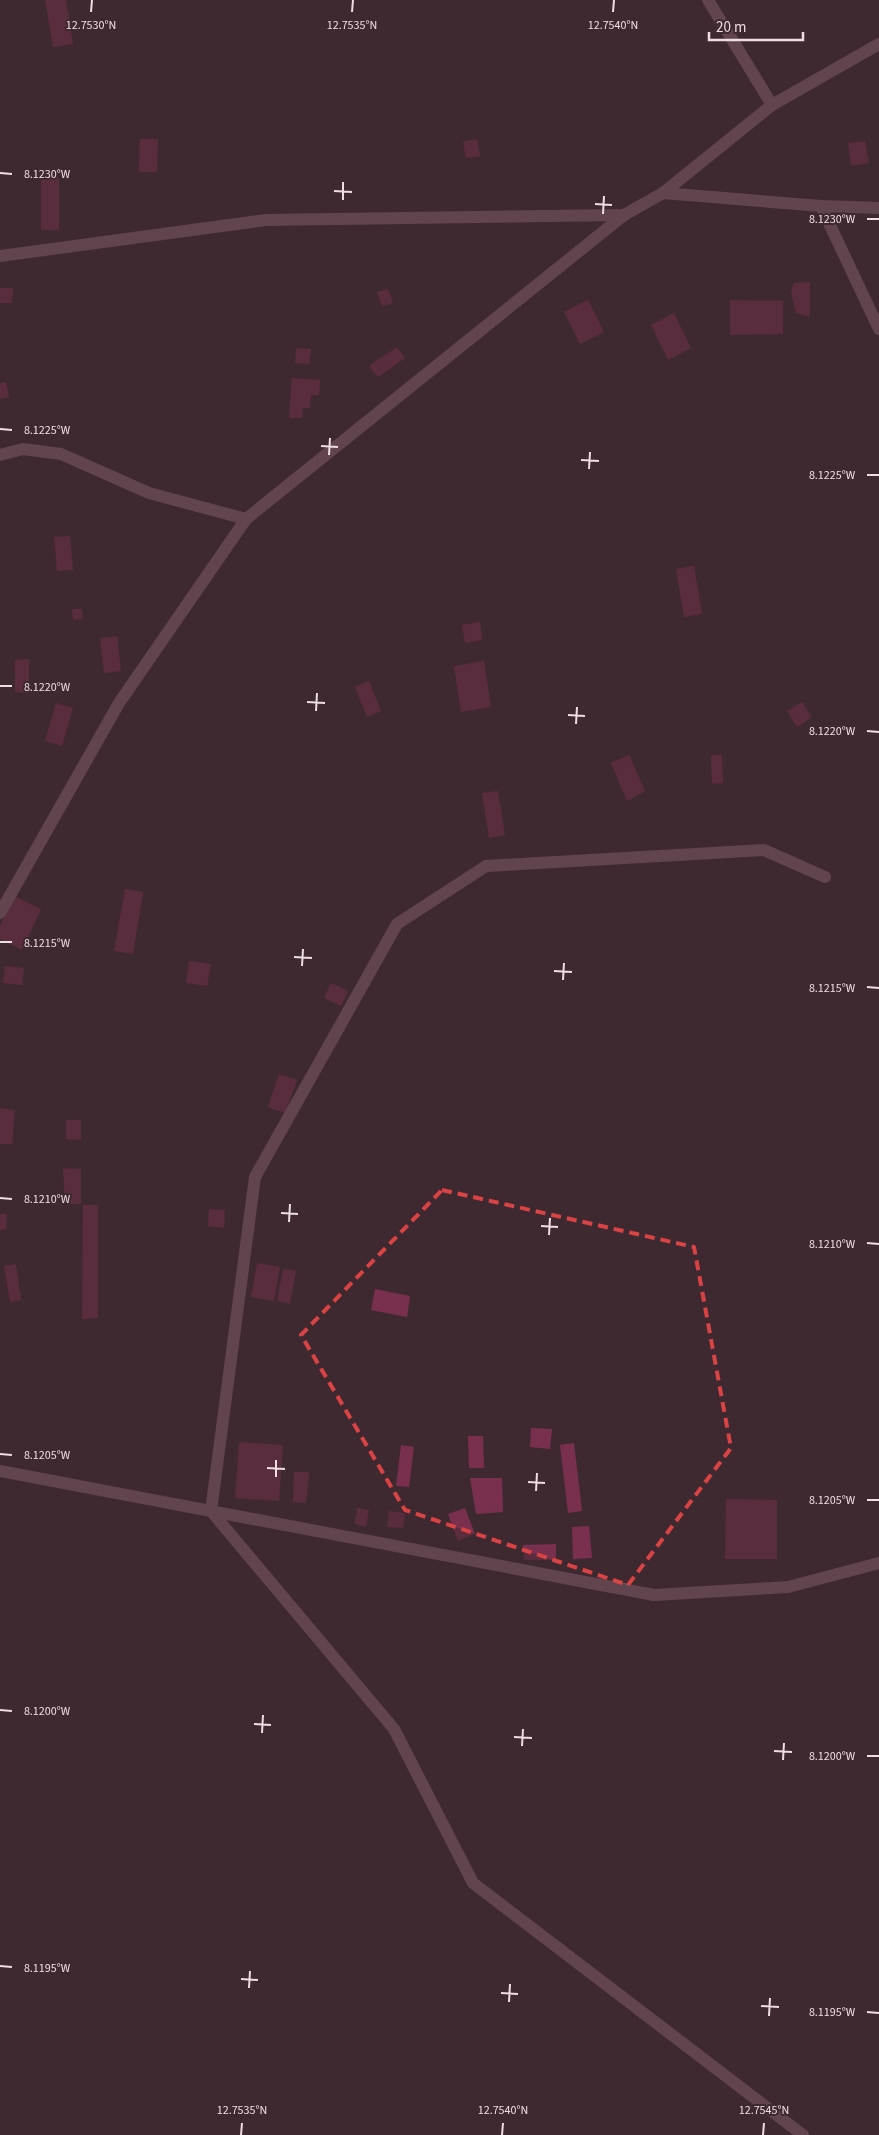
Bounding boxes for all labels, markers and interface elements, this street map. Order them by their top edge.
scale bar [709,10,803,42]
text: 12.7530°N [66,17,116,34]
text: 12.7535°N [327,17,377,34]
text: 12.7540°N [588,17,638,34]
text: 20 m [716,17,746,38]
text: 8.1230°W [24,166,71,183]
text: 8.1230°W [809,211,856,228]
text: 8.1225°W [24,422,71,439]
text: 8.1225°W [809,467,856,484]
text: 8.1220°W [24,679,71,696]
text: 8.1220°W [809,723,856,740]
text: 8.1215°W [24,935,71,952]
text: 8.1215°W [809,980,856,997]
text: 8.1210°W [24,1191,71,1208]
text: 8.1210°W [809,1236,856,1253]
text: 8.1205°W [24,1447,71,1464]
text: 8.1205°W [809,1492,856,1509]
text: 8.1200°W [24,1703,71,1720]
text: 8.1200°W [809,1748,856,1765]
text: 8.1195°W [24,1960,71,1977]
text: 8.1195°W [809,2004,856,2021]
text: 12.7535°N [217,2102,267,2119]
text: 12.7540°N [478,2102,528,2119]
text: 12.7545°N [739,2102,789,2119]

